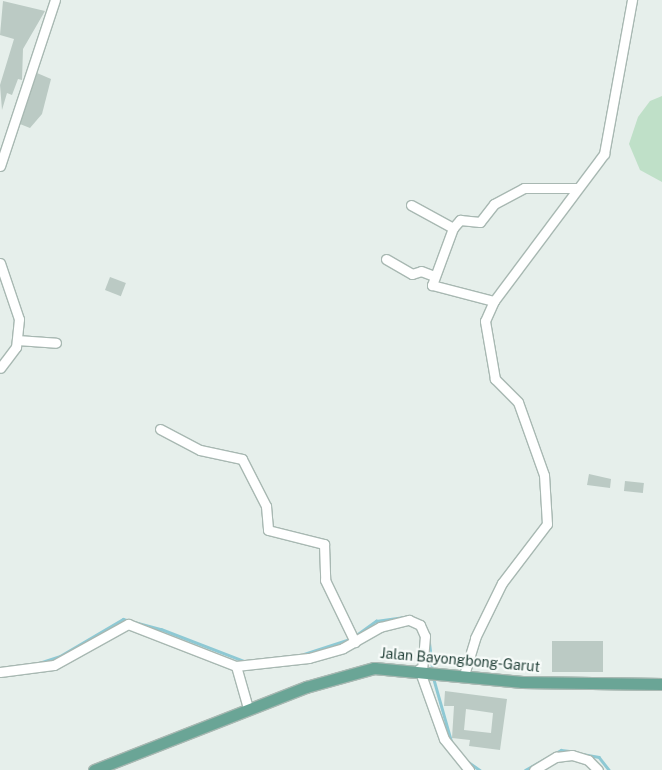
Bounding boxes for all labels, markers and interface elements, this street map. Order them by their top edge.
street label: Jalan Bayongbong-Garut [379,645,541,675]

